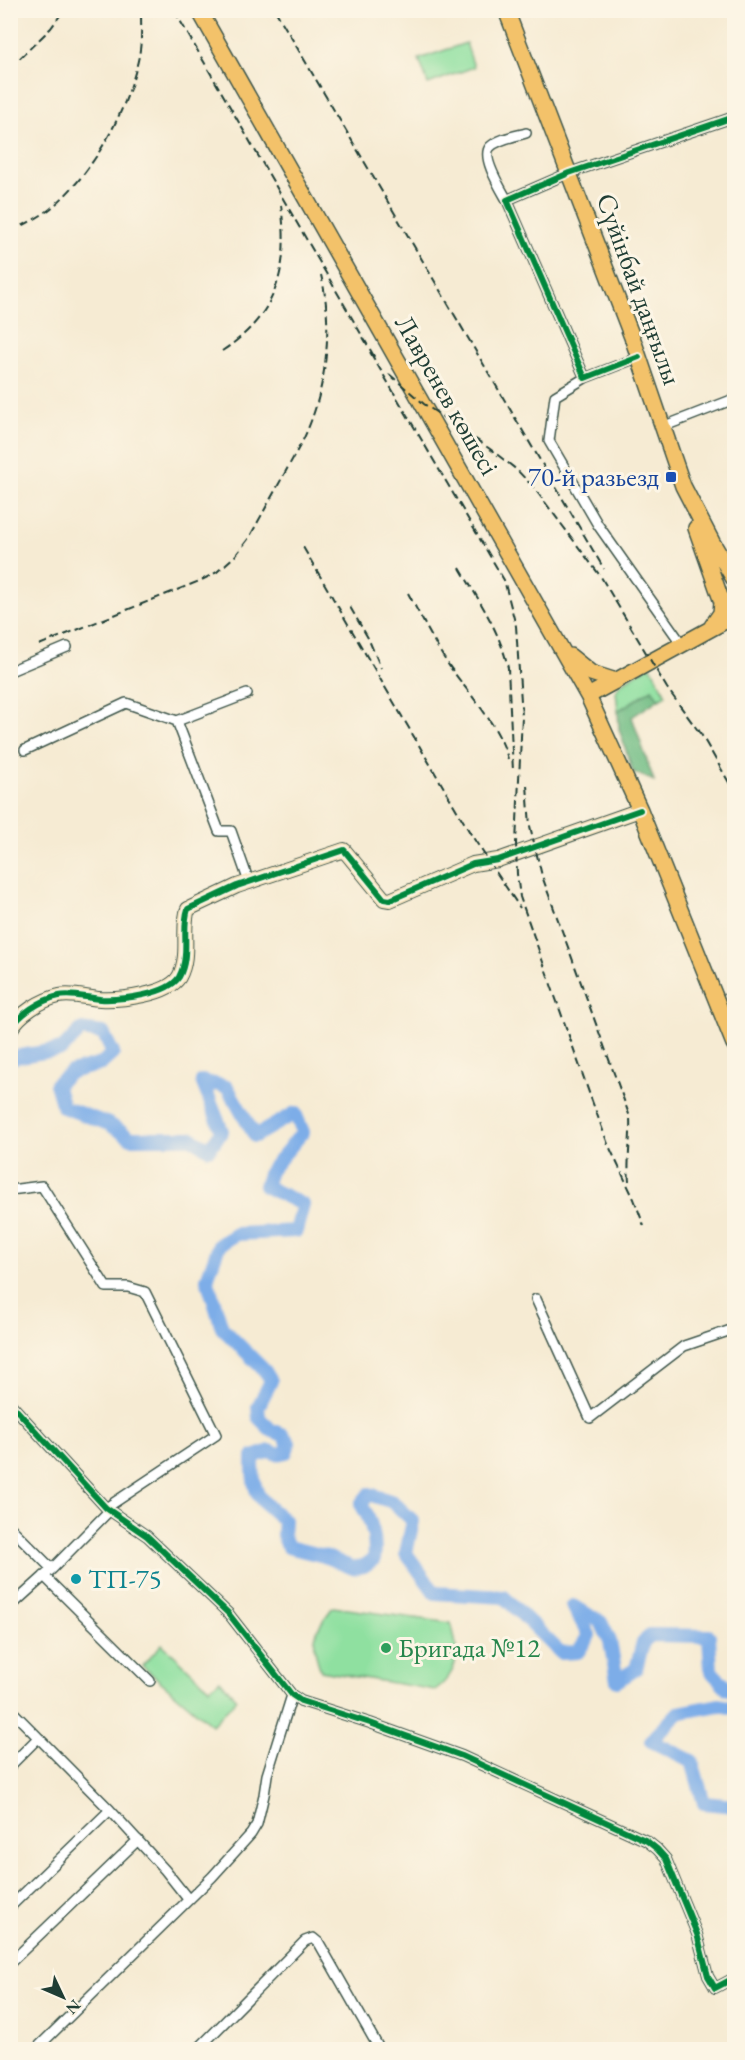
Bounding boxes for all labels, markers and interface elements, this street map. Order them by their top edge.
street label: Сүйінбай даңғылы [589,188,690,389]
street label: Лавренев көшесі [387,308,508,482]
place label: 70-й разьезд [528,459,659,494]
marker: 70-й разьезд [664,470,678,484]
place label: ТП-75 [88,1561,162,1596]
marker: ТП-75 [69,1572,83,1586]
place label: Бригада №12 [398,1630,540,1665]
marker: Бригада №12 [379,1641,393,1655]
north arrow [33,1967,93,2027]
text: N [61,1995,85,2019]

